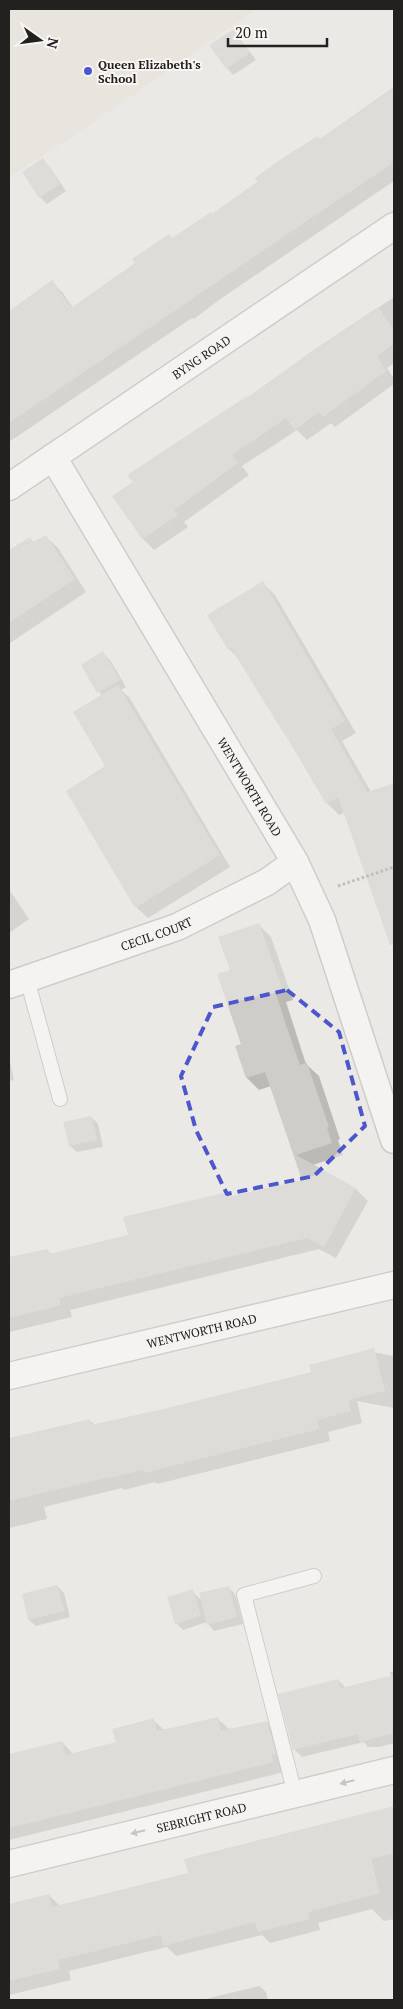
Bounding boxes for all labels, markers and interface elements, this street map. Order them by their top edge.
north arrow [15,15,65,65]
scale bar [228,15,327,47]
text: 20 m [235,22,268,42]
text: N [43,36,64,51]
place label: Queen Elizabeth's School [98,57,201,86]
marker: Queen Elizabeth's School [82,65,94,77]
street label: BYNG ROAD [169,332,233,382]
street label: WENTWORTH ROAD [215,734,285,839]
street label: CECIL COURT [119,913,195,953]
street label: WENTWORTH ROAD [145,1310,258,1351]
one-way arrow [339,1778,354,1786]
street label: SEBRIGHT ROAD [155,1799,248,1835]
one-way arrow [131,1828,146,1836]

